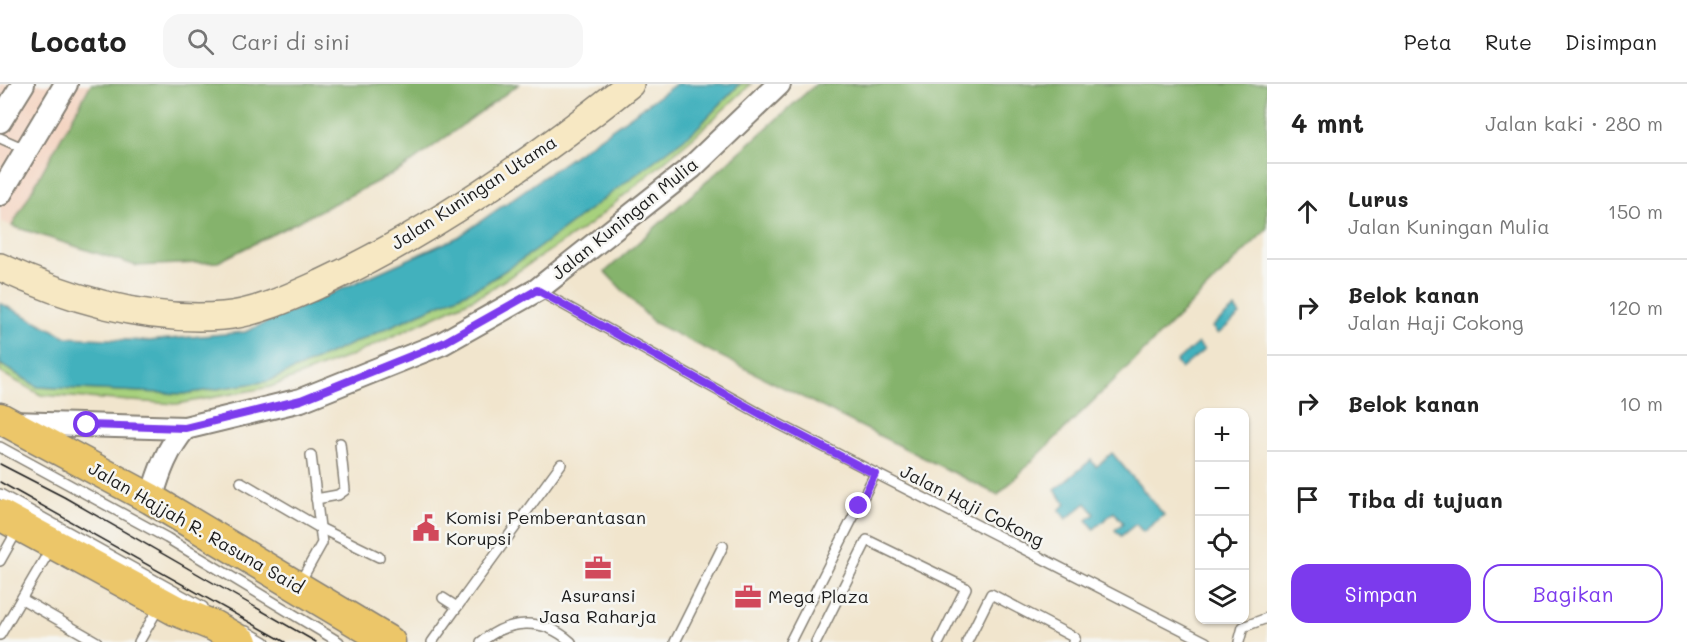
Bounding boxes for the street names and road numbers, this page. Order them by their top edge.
street label: Jalan Kuningan Utama [386,130,561,255]
street label: Jalan Kuningan Mulia [546,152,702,285]
street label: Jalan Hajjah R. Rasuna Said [84,455,309,599]
street label: Jalan Haji Cokong [897,459,1048,552]

